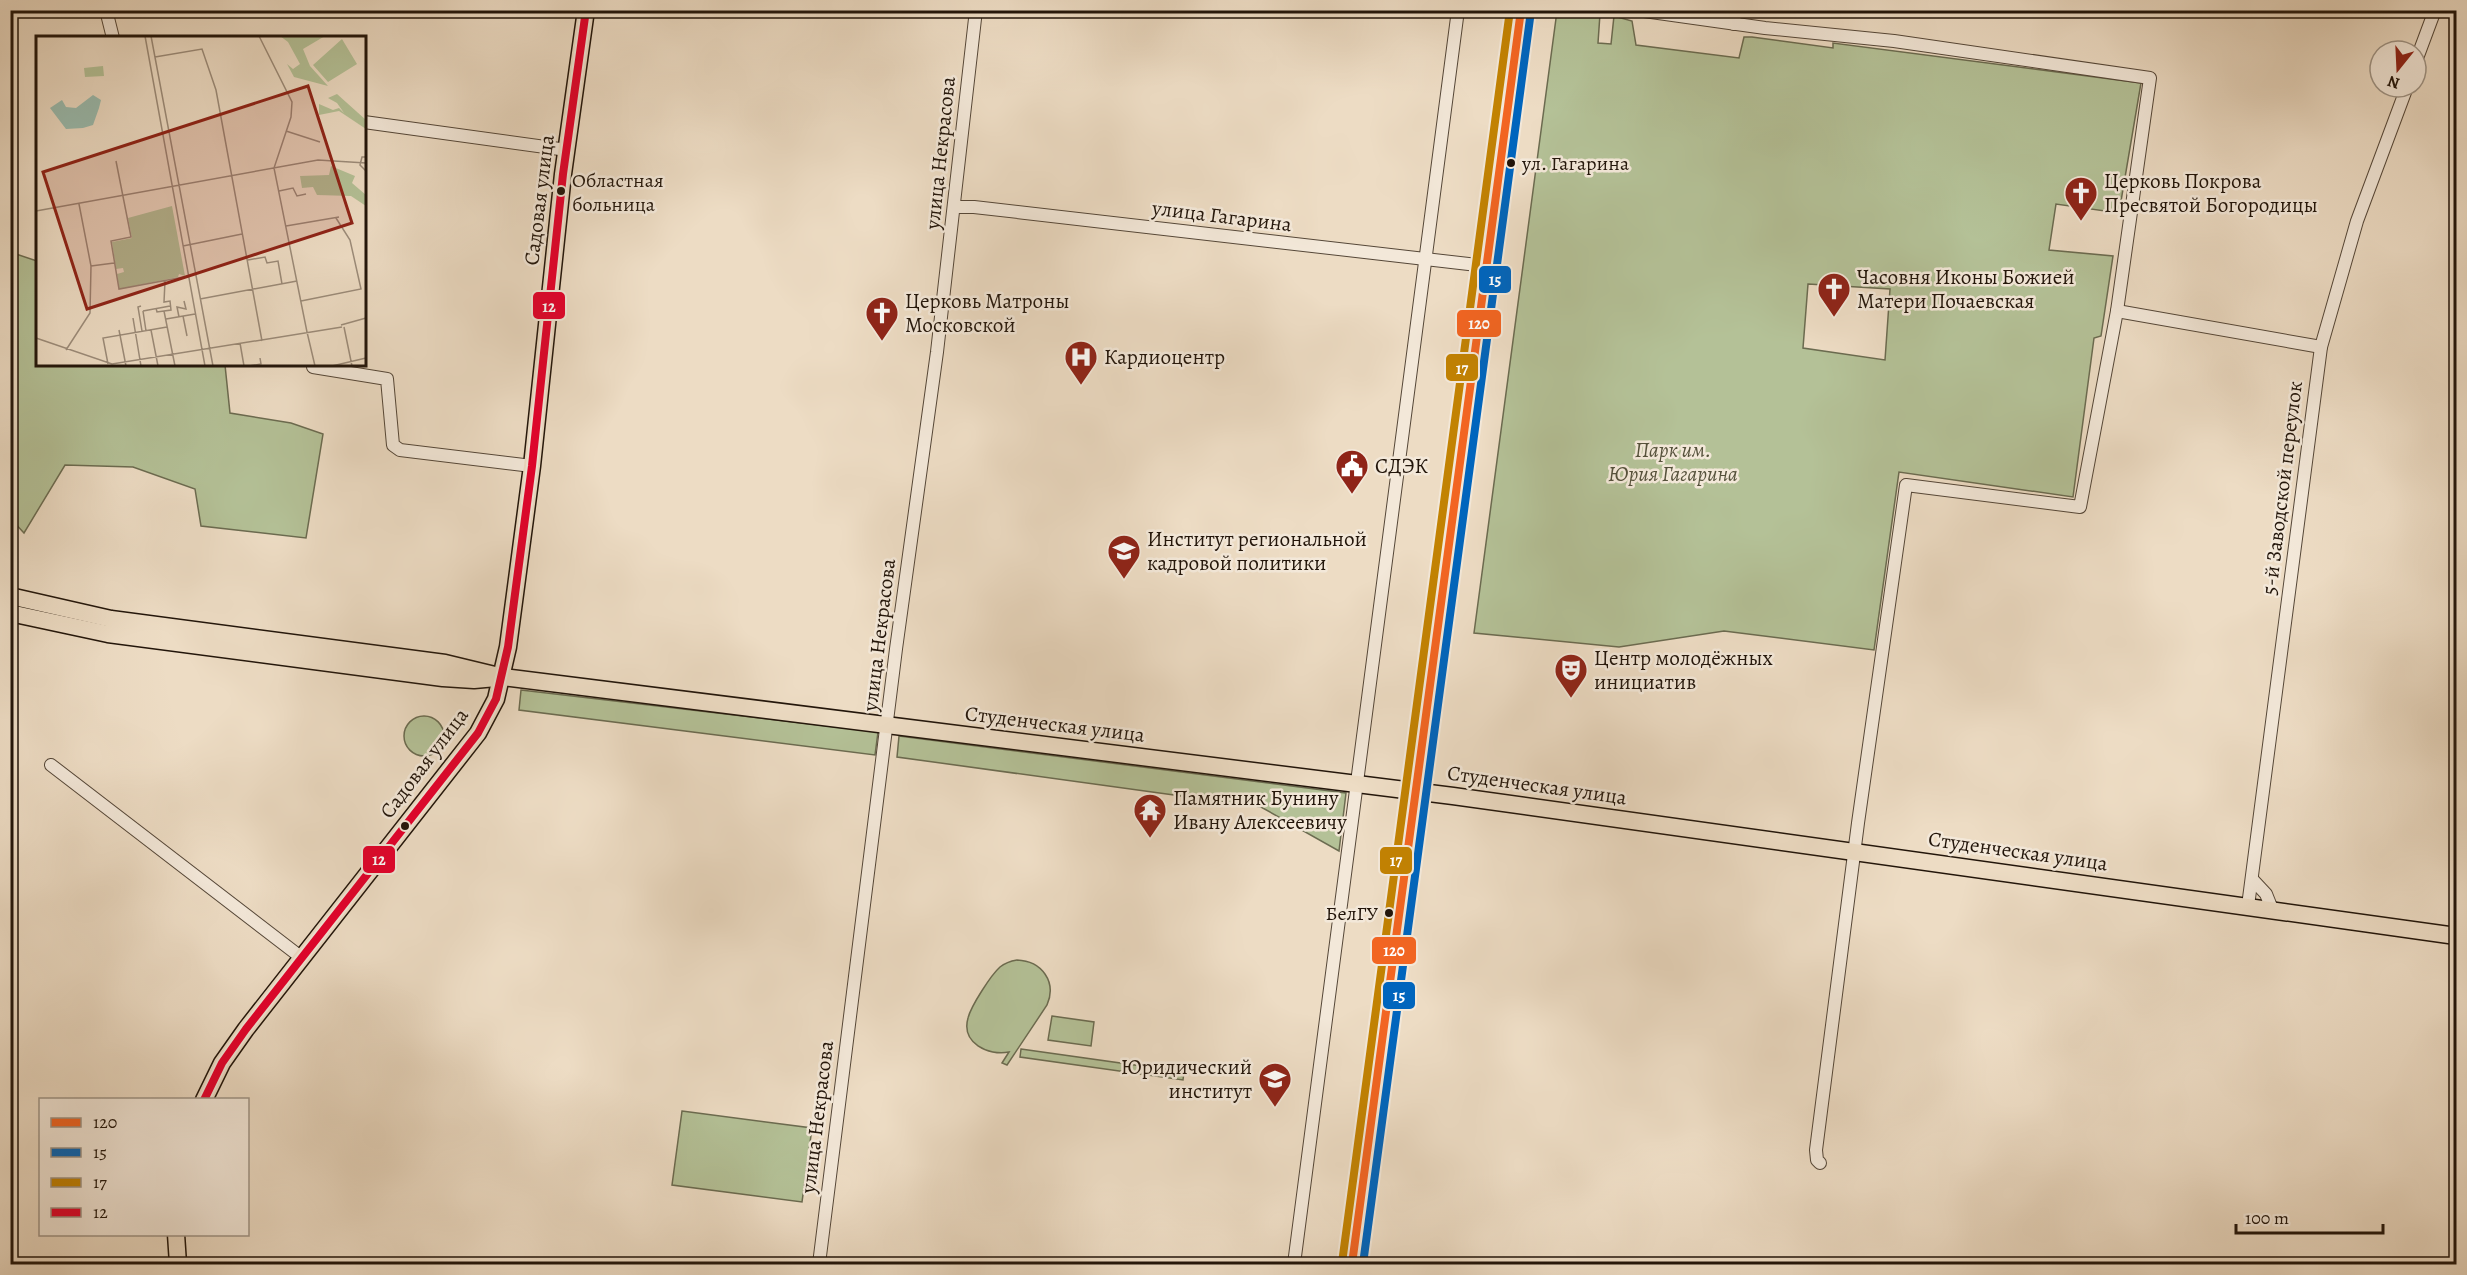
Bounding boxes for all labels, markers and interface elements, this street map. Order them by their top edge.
inset map [36,36,366,366]
north arrow [2368,39,2428,99]
text: N [2384,70,2403,95]
street label: улица Некрасова [918,75,962,232]
street label: Садовая улица [517,133,561,267]
place label: ул. Гагарина [1521,150,1630,177]
marker: ул. Гагарина [1505,157,1517,169]
place label: Областная больница [572,167,664,218]
place label: Церковь Покрова Пресвятой Богородицы [2104,167,2318,219]
church icon: Церковь Покрова Пресвятой Богородицы [2063,175,2099,222]
marker: Областная больница [555,185,567,197]
street label: улица Гагарина [1150,193,1294,238]
place label: Часовня Иконы Божией Матери Почаевская [1857,263,2075,315]
line badge: 15 [1478,265,1512,294]
text: 15 [1489,269,1501,291]
church icon: Часовня Иконы Божией Матери Почаевская [1816,271,1852,318]
place label: Церковь Матроны Московской [905,287,1069,339]
line badge: 12 [532,291,566,320]
church icon: Церковь Матроны Московской [864,295,900,342]
text: 12 [542,296,556,318]
line badge: 120 [1456,309,1502,338]
text: 120 [1468,313,1490,335]
hospital icon: Кардиоцентр [1063,339,1099,386]
place label: Кардиоцентр [1104,343,1225,371]
line badge: 17 [1445,353,1479,382]
text: 17 [1456,358,1468,380]
street label: 5-й Заводской переулок [2255,379,2309,597]
park label: Парк им. Юрия Гагарина [1608,436,1738,488]
public building icon: СДЭК [1334,448,1370,495]
place label: СДЭК [1375,452,1429,480]
place label: Институт региональной кадровой политики [1147,525,1367,577]
school or university icon: Институт региональной кадровой политики [1106,533,1142,580]
street label: улица Некрасова [856,557,902,714]
place label: Центр молодёжных инициатив [1594,644,1774,696]
theatre icon: Центр молодёжных инициатив [1553,652,1589,699]
street label: Студенческая улица [964,699,1147,749]
street label: Садовая улица [373,702,475,824]
street label: Студенческая улица [1445,759,1629,811]
place label: Памятник Бунину Ивану Алексеевичу [1173,784,1347,836]
temple icon: Памятник Бунину Ивану Алексеевичу [1132,792,1168,839]
unlabelled marker [399,820,411,832]
street label: Студенческая улица [1926,825,2110,877]
line badge: 12 [362,845,396,874]
line badge: 17 [1379,846,1413,875]
text: 12 [372,849,386,871]
text: 17 [1390,850,1402,872]
place label: БелГУ [1326,900,1378,927]
marker: БелГУ [1383,907,1395,919]
line badge: 120 [1371,936,1417,965]
text: 120 [1383,940,1405,962]
line badge: 15 [1382,981,1416,1010]
text: 15 [1393,985,1405,1007]
street label: улица Некрасова [794,1039,840,1196]
place label: Юридический институт [1121,1053,1252,1105]
school or university icon: Юридический институт [1257,1061,1293,1108]
legend [39,1098,249,1236]
text: 120 [93,1110,117,1134]
text: 15 [93,1140,107,1164]
text: 17 [93,1170,107,1194]
scale bar [2236,1197,2383,1235]
text: 12 [93,1200,108,1224]
text: 100 m [2245,1206,2289,1230]

